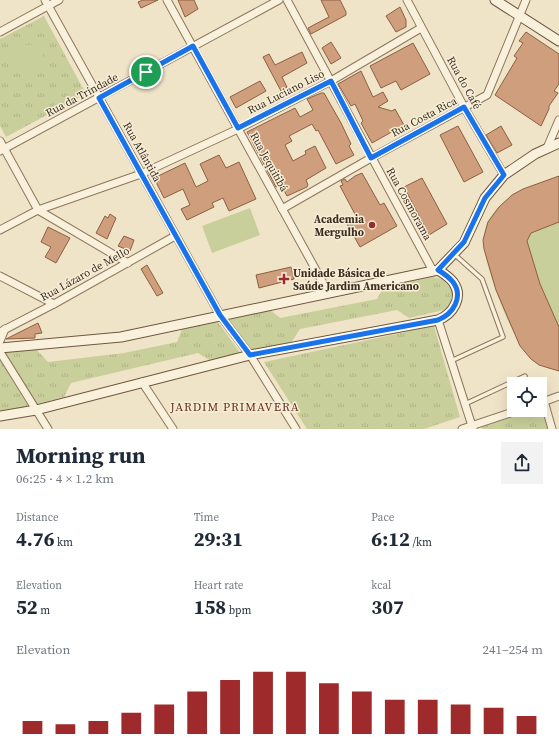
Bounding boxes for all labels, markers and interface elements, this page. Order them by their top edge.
street label: Rua do Café [443,54,485,112]
pin [129,55,163,89]
icon: arrive [135,61,157,83]
street label: Rua Luciano Liso [245,66,327,118]
street label: Rua da Trindade [43,69,121,120]
street label: Rua Costa Rica [388,93,460,141]
street label: Rua Atlântida [119,119,165,185]
street label: Rua Jequitibá [247,130,292,195]
street label: Rua Cosmorama [383,165,435,243]
place label: Academia Mergulho [314,212,364,240]
marker: Academia Mergulho [367,220,377,230]
street label: Rua Lázaro de Mello [38,243,132,305]
place label: Unidade Básica de Saúde Jardim Americano [293,266,419,294]
marker: Unidade Básica de Saúde Jardim Americano [278,273,290,285]
map controls [507,377,547,417]
button: locate [507,377,547,417]
district label: JARDIM PRIMAVERA [169,399,300,415]
text: Morning run [16,440,146,470]
button: share [501,442,543,484]
text: 06:25 · 4 × 1.2 km [16,470,114,487]
text: Distance [16,510,59,525]
text: Time [194,510,219,525]
text: Pace [371,510,394,525]
text: 4.76 [16,525,55,553]
text: 29:31 [194,525,243,553]
text: 6:12 [371,525,410,553]
text: km [55,535,73,550]
text: /km [410,535,432,550]
text: Elevation [16,578,62,593]
text: Heart rate [194,578,243,593]
text: kcal [371,578,391,593]
text: 52 [16,593,38,621]
text: 158 [194,593,226,621]
text: 307 [371,593,404,621]
text: m [38,603,50,618]
text: bpm [226,603,251,618]
text: Elevation [16,641,70,658]
text: 241–254 m [483,641,543,658]

